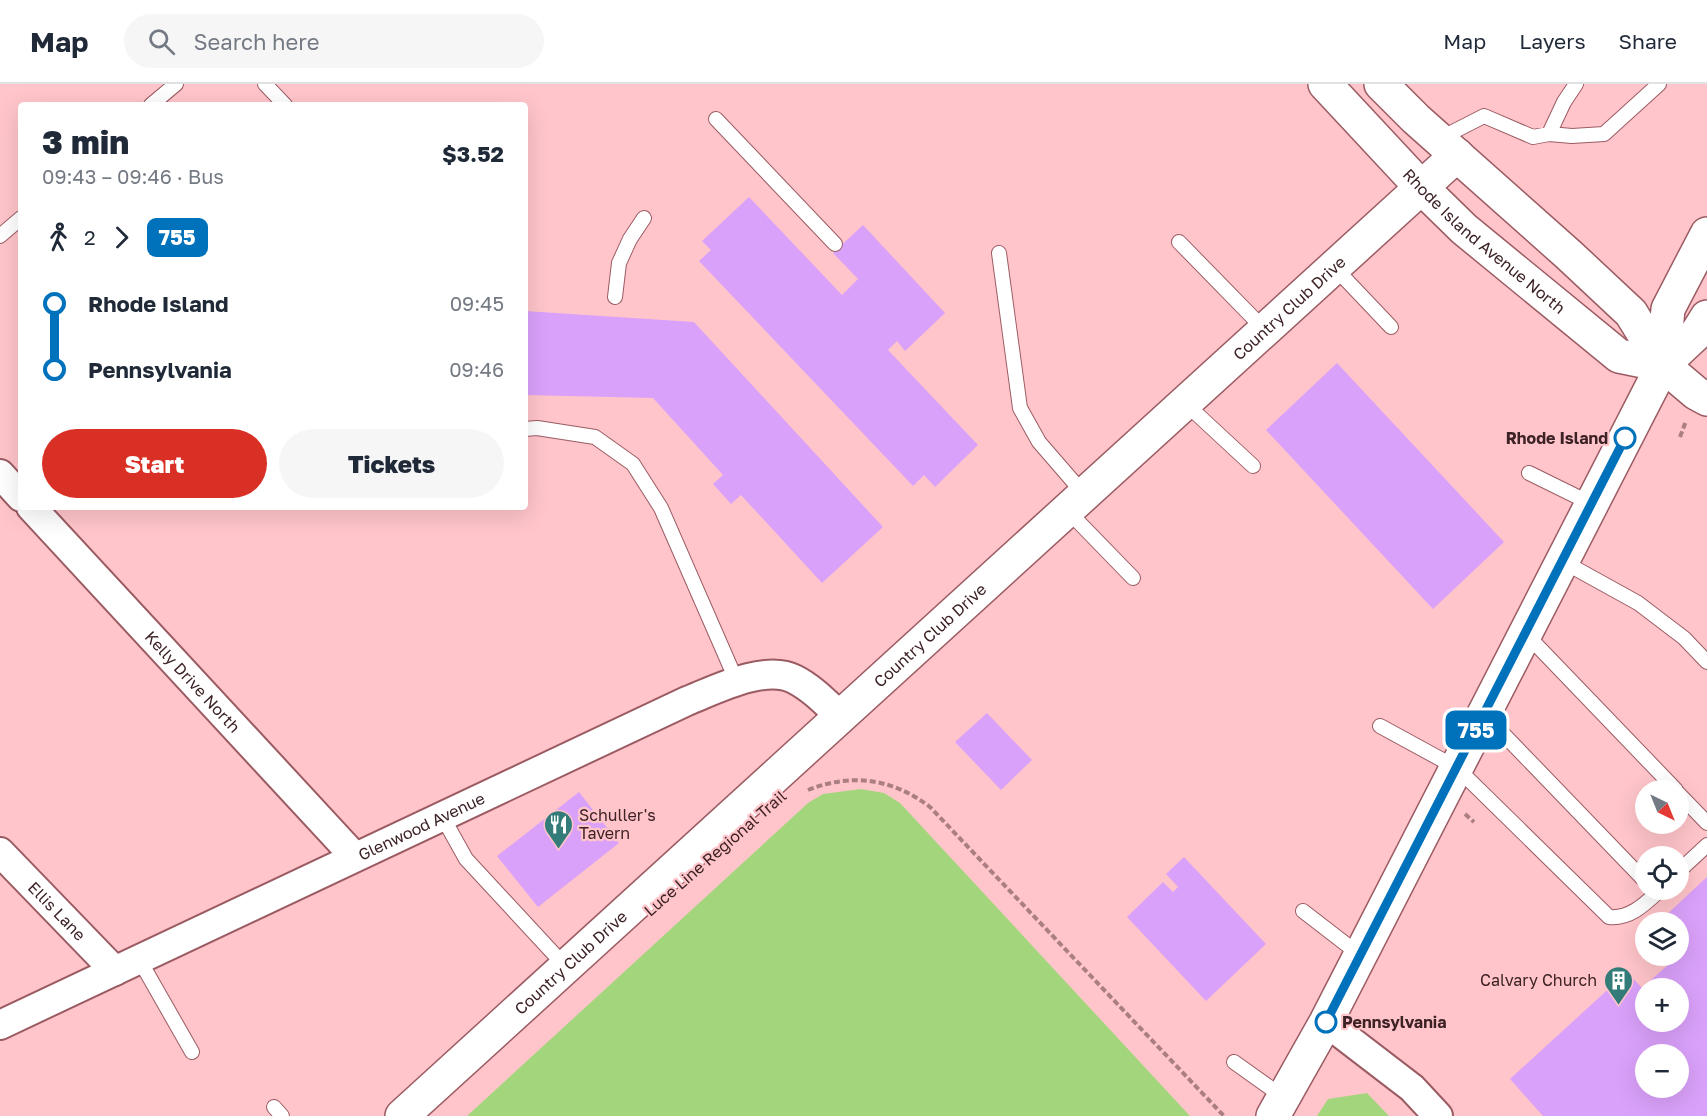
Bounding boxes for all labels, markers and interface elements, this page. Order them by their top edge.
search box [124,14,544,68]
text: Map [30,25,88,58]
icon: search [145,25,178,58]
text: Search here [193,28,319,55]
text: Map [1443,28,1486,54]
text: Layers [1519,28,1586,54]
text: Share [1619,28,1677,54]
text: 3 min [42,122,129,161]
text: $3.52 [442,140,504,167]
text: 09:43 – 09:46 · Bus [42,164,224,188]
street label: Rhode Island Avenue North [1399,164,1569,318]
icon: walk [42,221,75,254]
icon: forward [105,221,138,254]
text: 755 [159,224,196,250]
text: 2 [84,225,96,249]
street label: Country Club Drive [1229,252,1350,364]
text: Rhode Island [88,290,229,317]
text: 09:45 [450,291,504,315]
text: Pennsylvania [88,356,232,383]
text: 09:46 [449,357,504,381]
marker: Rhode Island [1614,427,1636,449]
place label: Rhode Island [1506,428,1608,448]
button: Start [42,429,267,498]
button: Tickets [279,429,504,498]
street label: Country Club Drive [869,579,990,691]
street label: Kelly Drive North [141,627,245,737]
line badge: 755 [1442,710,1510,750]
text: 755 [1457,717,1495,743]
north arrow [1635,780,1689,834]
map controls [1635,780,1689,1098]
street label: Luce Line Regional Trail [640,786,790,920]
street label: Glenwood Avenue [355,788,488,865]
place label: Schuller's Tavern [579,805,656,843]
restaurant icon: Schuller's Tavern [542,808,574,850]
button: locate [1635,846,1689,900]
street label: Ellis Lane [24,877,90,945]
street label: Country Club Drive [510,906,631,1019]
button: layers [1635,912,1689,966]
building icon: Calvary Church [1602,964,1634,1006]
place label: Calvary Church [1480,970,1597,990]
button: + [1635,978,1689,1032]
marker: Pennsylvania [1315,1011,1337,1033]
place label: Pennsylvania [1342,1012,1447,1032]
button: − [1635,1044,1689,1098]

